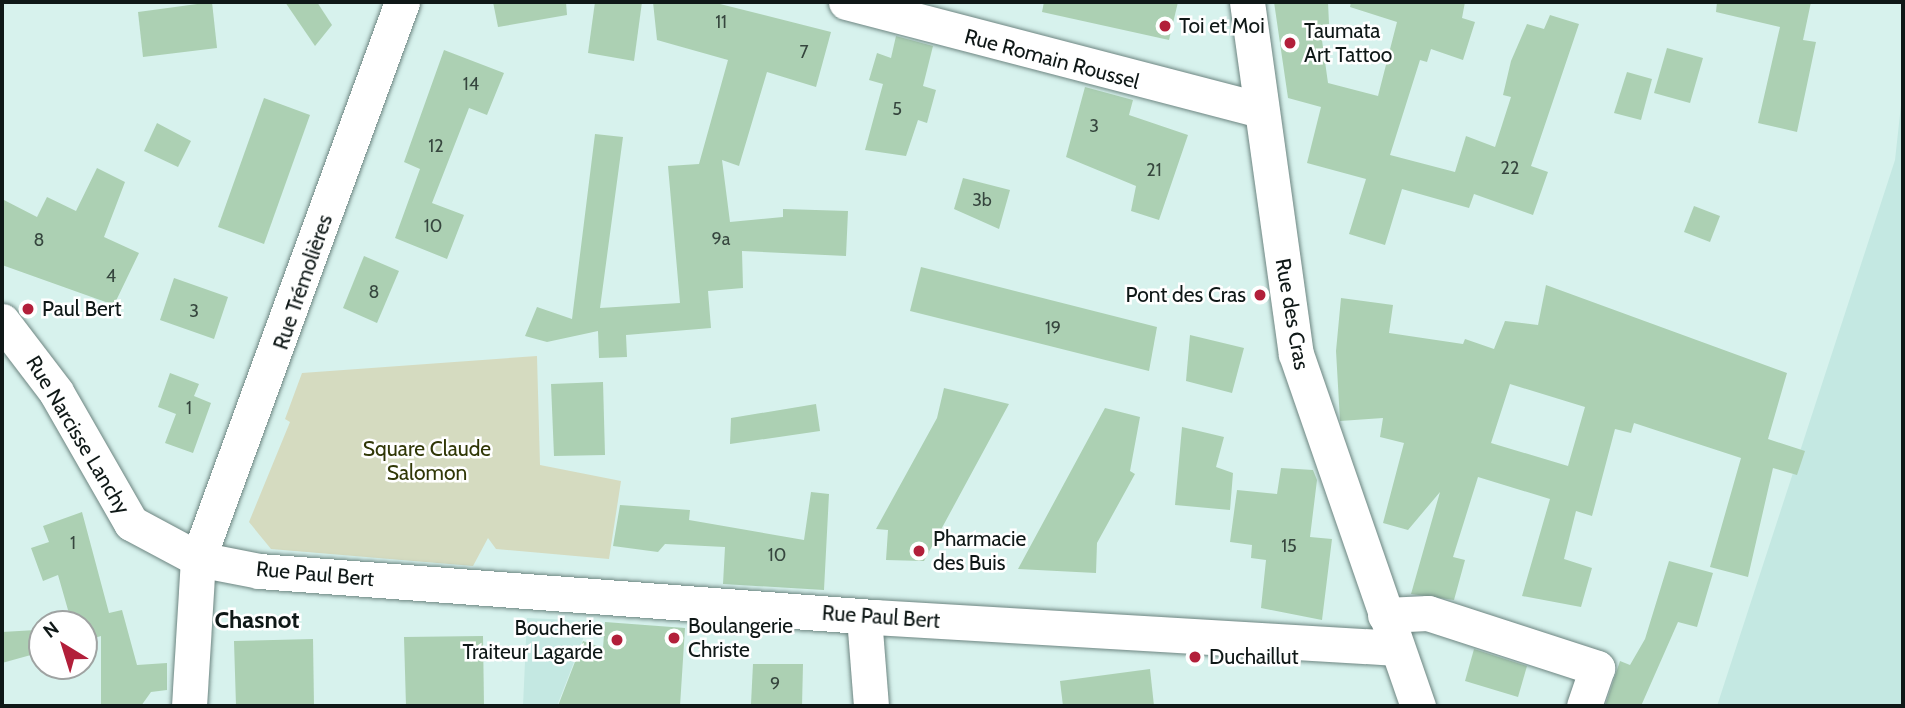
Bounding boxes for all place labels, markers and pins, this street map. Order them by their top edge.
place label: Toi et Moi [1179,13,1265,39]
marker: Toi et Moi [1157,18,1173,34]
place label: Taumata Art Tattoo [1304,18,1392,68]
marker: Taumata Art Tattoo [1282,35,1298,51]
place label: Pont des Cras [1125,282,1246,308]
marker: Pont des Cras [1252,287,1268,303]
place label: Paul Bert [42,296,121,322]
marker: Paul Bert [20,301,36,317]
place label: Pharmacie des Buis [933,526,1026,576]
marker: Pharmacie des Buis [911,543,927,559]
place label: Boulangerie Christe [688,613,793,663]
place label: Boucherie Traiteur Lagarde [463,615,603,665]
marker: Boulangerie Christe [666,630,682,646]
marker: Boucherie Traiteur Lagarde [609,632,625,648]
place label: Duchaillut [1209,644,1299,670]
marker: Duchaillut [1187,649,1203,665]

